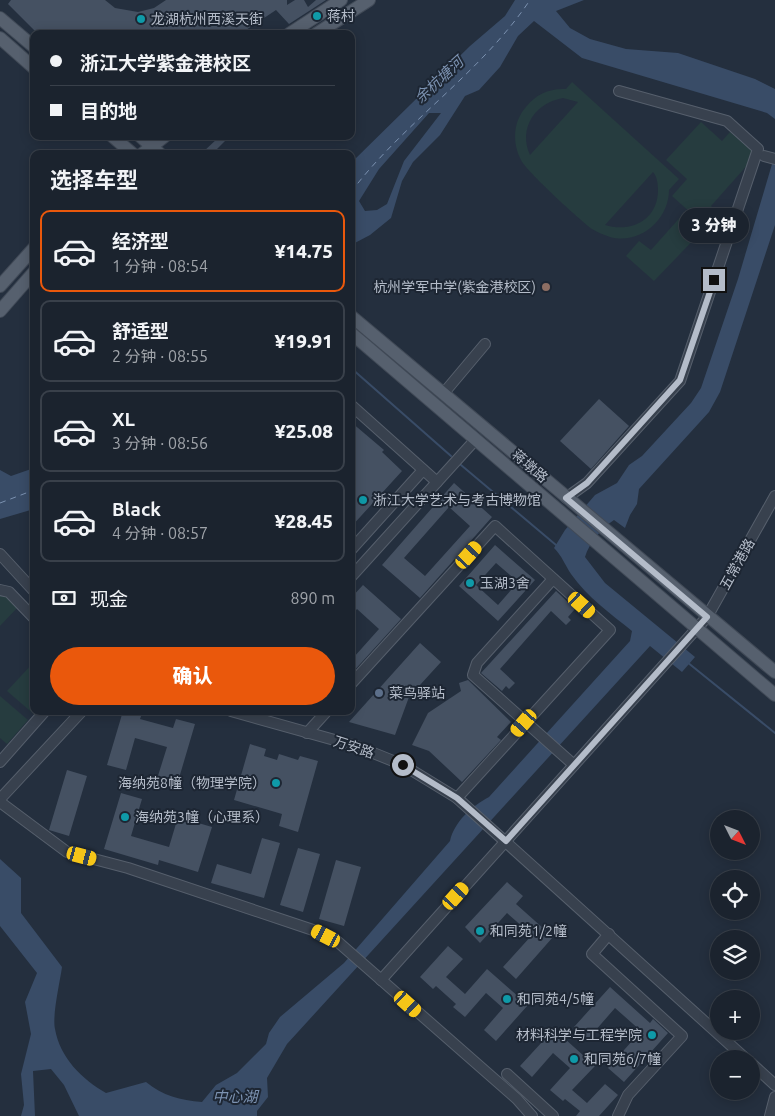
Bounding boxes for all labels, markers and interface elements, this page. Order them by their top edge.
place label: 蒋村 [327,8,355,24]
marker: 蒋村 [311,10,323,22]
place label: 龙湖杭州西溪天街 [151,11,263,27]
marker: 龙湖杭州西溪天街 [135,13,147,25]
water label: 余杭塘河 [411,51,469,106]
text: 浙江大学紫金港校区 [80,52,251,74]
text: 目的地 [80,100,137,122]
text: 选择车型 [50,167,138,192]
callout: 3 分钟 [679,208,749,242]
text: 3 分钟 [692,216,736,234]
icon: car [52,229,97,274]
text: 经济型 [112,230,169,252]
text: ¥14.75 [275,240,333,262]
text: 1 分钟 · 08:54 [112,257,208,275]
route end [703,269,725,291]
place label: 杭州学军中学(紫金港校区) [373,279,536,295]
marker: 杭州学军中学(紫金港校区) [540,281,552,293]
icon: car [52,319,97,364]
text: 舒适型 [112,320,169,342]
text: ¥19.91 [275,330,333,352]
text: 2 分钟 · 08:55 [112,347,208,365]
text: XL [112,408,135,430]
icon: car [52,409,97,454]
text: ¥25.08 [275,420,333,442]
text: 3 分钟 · 08:56 [112,434,208,452]
street label: 蒋墩路 [509,446,551,486]
place label: 浙江大学艺术与考古博物馆 [373,492,541,508]
marker: 浙江大学艺术与考古博物馆 [357,494,369,506]
text: Black [112,498,161,520]
icon: car [52,499,97,544]
text: ¥28.45 [275,510,333,532]
text: 4 分钟 · 08:57 [112,524,208,542]
street label: 五常港路 [716,536,758,592]
car [453,539,484,571]
place label: 玉湖3舍 [480,575,530,591]
marker: 玉湖3舍 [464,577,476,589]
icon: cash [50,584,78,612]
text: 现金 [90,588,128,610]
text: 890 m [290,589,335,607]
car [565,589,598,621]
button: 确认 [50,647,335,705]
place label: 菜鸟驿站 [389,685,445,701]
marker: 菜鸟驿站 [373,687,385,699]
car [508,707,539,739]
street label: 万安路 [332,733,376,761]
route start [392,754,414,776]
place label: 海纳苑8幢（物理学院） [118,775,266,791]
marker: 海纳苑8幢（物理学院） [270,777,282,789]
place label: 海纳苑3幢（心理系） [135,809,269,825]
north arrow [710,810,760,860]
map controls [710,810,760,1100]
marker: 海纳苑3幢（心理系） [119,811,131,823]
car [65,845,98,867]
button: locate [710,870,760,920]
car [440,880,471,912]
car [309,923,342,949]
place label: 和同苑1/2幢 [490,923,567,939]
marker: 和同苑1/2幢 [474,925,486,937]
button: layers [710,930,760,980]
car [391,988,424,1020]
button: + [710,990,760,1040]
place label: 和同苑4/5幢 [517,991,594,1007]
marker: 和同苑4/5幢 [501,993,513,1005]
place label: 材料科学与工程学院 [516,1027,642,1043]
marker: 材料科学与工程学院 [646,1029,658,1041]
button: − [710,1050,760,1100]
place label: 和同苑6/7幢 [584,1051,661,1067]
marker: 和同苑6/7幢 [568,1053,580,1065]
water label: 中心湖 [212,1088,259,1105]

